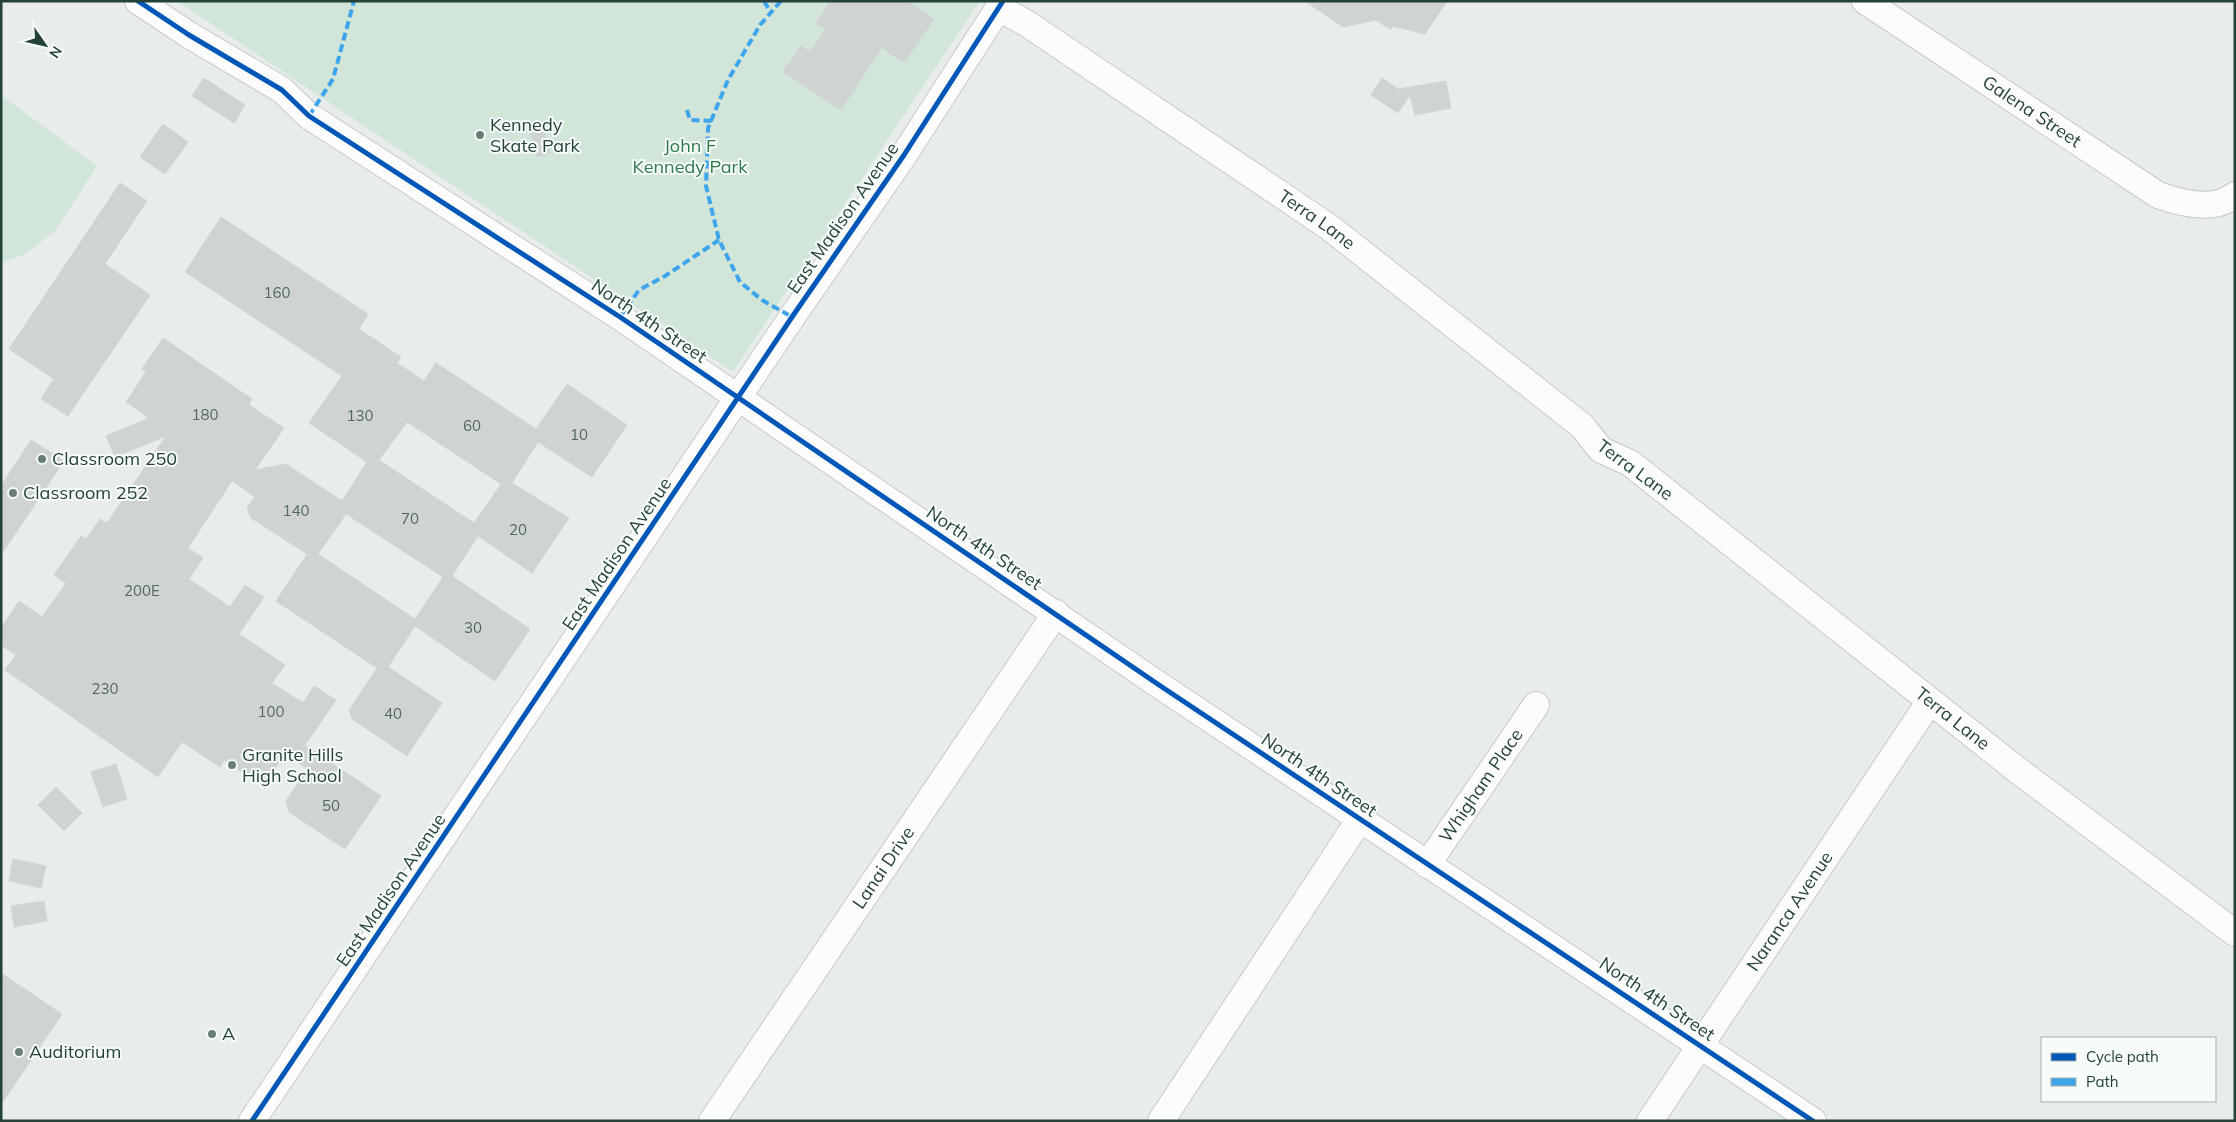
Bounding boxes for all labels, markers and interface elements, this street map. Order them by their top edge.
north arrow [20,20,70,70]
text: N [45,43,66,62]
street label: Galena Street [1978,70,2086,152]
place label: Kennedy Skate Park [490,113,581,157]
marker: Kennedy Skate Park [474,129,486,141]
park label: John F Kennedy Park [633,134,748,178]
street label: East Madison Avenue [782,138,904,298]
street label: Terra Lane [1274,184,1360,254]
street label: North 4th Street [587,273,711,368]
house number: 160 [263,283,291,302]
house number: 180 [191,405,219,424]
house number: 130 [346,406,374,425]
house number: 60 [463,416,481,435]
house number: 10 [570,425,588,444]
street label: Terra Lane [1593,434,1678,505]
place label: Classroom 250 [52,447,177,470]
marker: Classroom 250 [36,453,48,465]
street label: East Madison Avenue [557,473,676,635]
place label: Classroom 252 [23,481,148,504]
marker: Classroom 252 [7,487,19,499]
street label: North 4th Street [922,500,1046,595]
house number: 140 [282,501,310,520]
house number: 70 [401,509,419,528]
house number: 20 [509,520,527,539]
house number: 200E [124,581,160,600]
house number: 30 [464,618,482,637]
house number: 230 [91,679,119,698]
street label: Terra Lane [1911,682,1995,755]
house number: 100 [257,702,285,721]
house number: 40 [384,704,402,723]
street label: Whigham Place [1434,724,1528,847]
street label: North 4th Street [1257,727,1381,822]
place label: Granite Hills High School [242,743,344,787]
marker: Granite Hills High School [226,759,238,771]
house number: 50 [322,796,340,815]
street label: East Madison Avenue [331,809,450,971]
street label: Lanai Drive [847,822,919,913]
street label: Naranca Avenue [1741,847,1838,975]
street label: North 4th Street [1595,951,1719,1046]
place label: A [222,1022,235,1045]
marker: A [206,1028,218,1040]
legend [2041,1037,2216,1102]
place label: Auditorium [29,1040,121,1063]
marker: Auditorium [13,1046,25,1058]
text: Cycle path [2086,1047,2159,1066]
text: Path [2086,1072,2118,1091]

